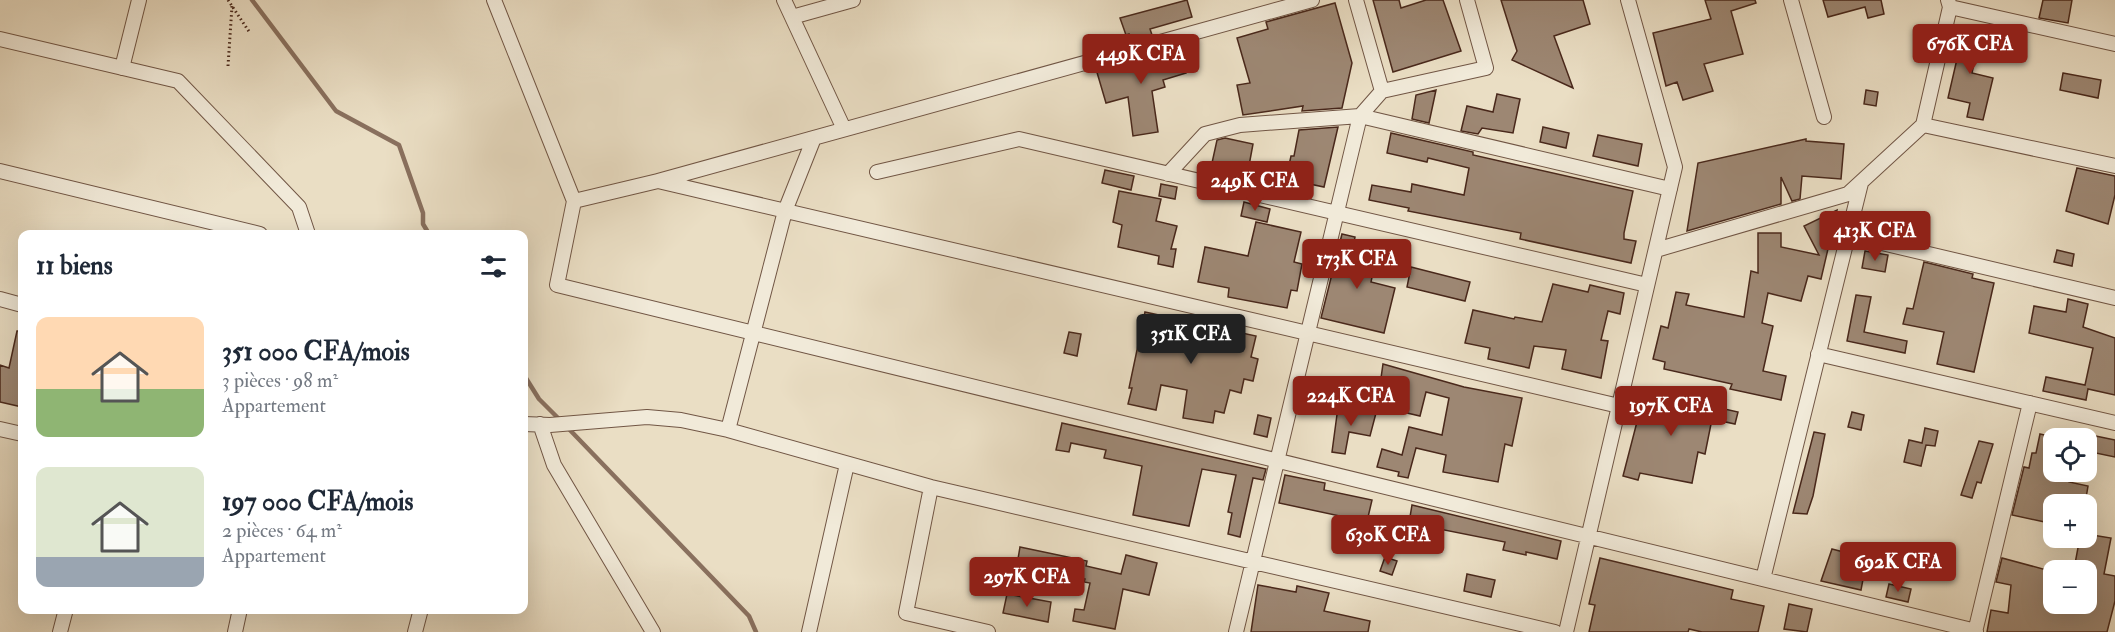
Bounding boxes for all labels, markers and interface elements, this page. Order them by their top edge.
pin: 676K CFA [1908,24,2032,75]
text: 676K CFA [1927,31,2013,56]
pin: 449K CFA [1079,34,1203,85]
text: 449K CFA [1096,41,1186,66]
pin: 249K CFA [1193,161,1317,212]
text: 249K CFA [1211,168,1299,193]
pin: 413K CFA [1813,211,1937,262]
text: 413K CFA [1833,218,1917,243]
pin: 173K CFA [1295,239,1419,290]
text: 173K CFA [1316,246,1398,271]
text: 11 biens [36,250,113,282]
icon: filters [477,250,510,283]
pin: 351K CFA [1129,314,1253,365]
text: 351K CFA [1150,321,1232,346]
text: 351 000 CFA/mois [222,336,410,368]
icon: home [84,341,156,413]
text: 3 pièces · 98 m² [222,368,338,393]
pin: 224K CFA [1289,376,1413,427]
text: 224K CFA [1307,383,1395,408]
pin: 197K CFA [1609,386,1733,437]
text: Appartement [222,393,326,418]
text: 197K CFA [1629,393,1713,418]
map controls [2043,428,2097,614]
button: locate [2043,428,2097,482]
text: 197 000 CFA/mois [222,486,414,518]
icon: home [84,491,156,563]
button: + [2043,494,2097,548]
pin: 630K CFA [1326,515,1450,566]
text: 2 pièces · 64 m² [222,518,342,543]
text: 630K CFA [1345,522,1431,547]
pin: 692K CFA [1836,542,1960,593]
text: Appartement [222,543,326,568]
text: 692K CFA [1854,549,1942,574]
pin: 297K CFA [965,557,1089,608]
button: − [2043,560,2097,614]
text: 297K CFA [983,564,1071,589]

